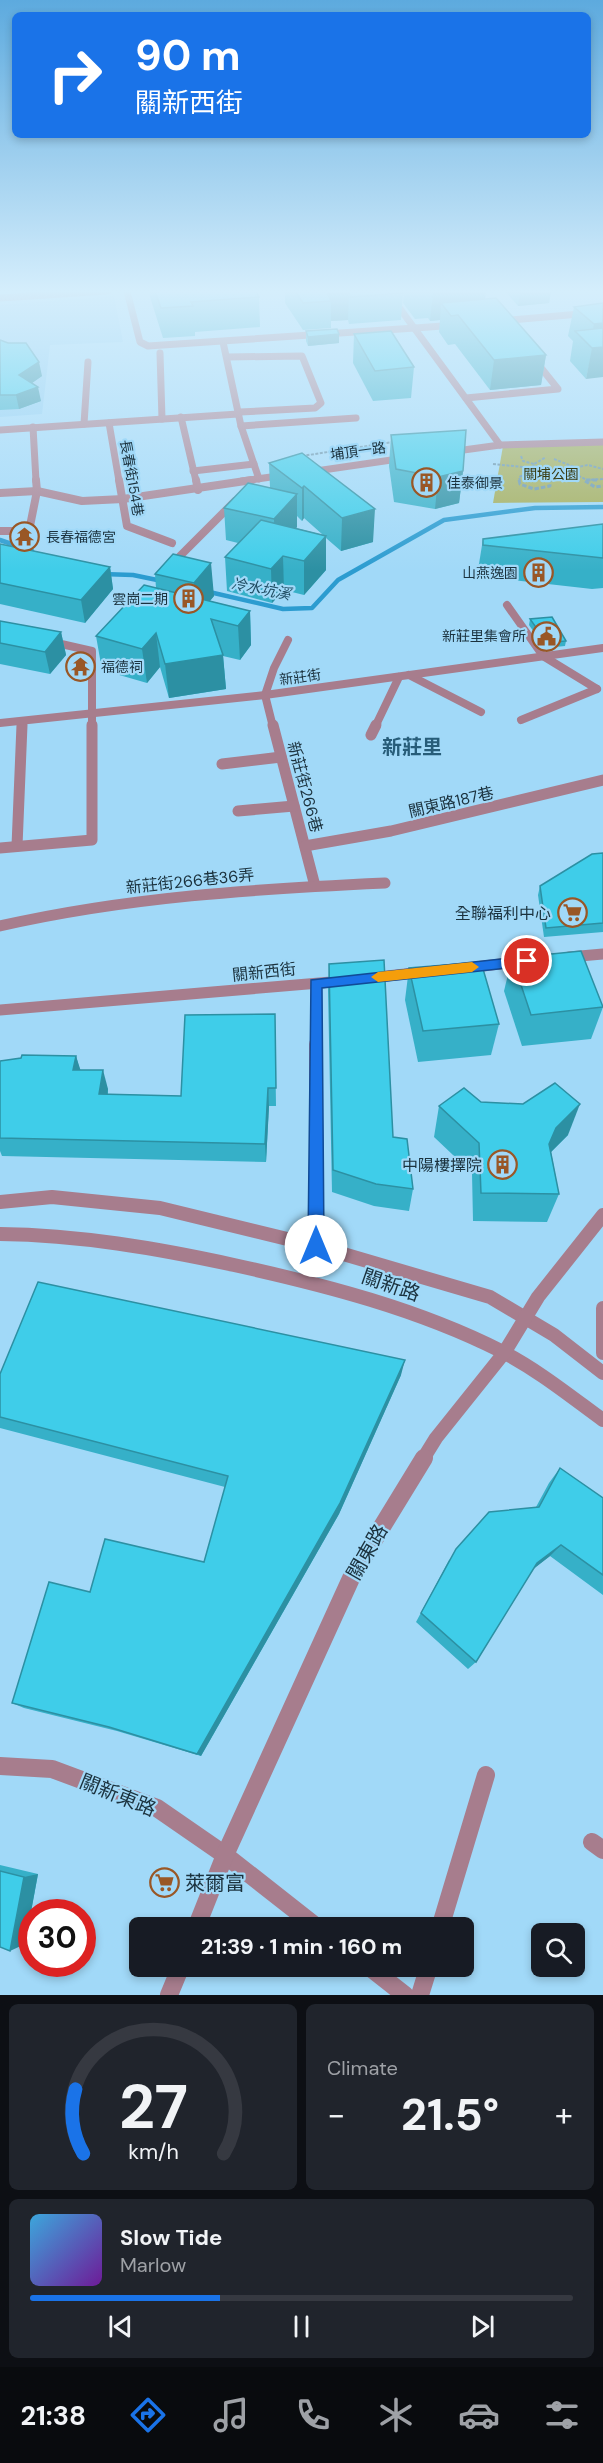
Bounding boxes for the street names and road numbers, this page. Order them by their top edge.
street label: 長春街154巷 [116,438,148,518]
street label: 埔頂一路 [329,438,387,464]
street label: 新莊街 [278,665,322,689]
street label: 新莊街266巷 [283,739,327,835]
street label: 關東路187巷 [406,782,496,822]
street label: 新莊街266巷36弄 [125,864,255,898]
street label: 關新西街 [231,958,297,986]
street label: 關新路 [358,1263,424,1307]
street label: 關東路 [341,1520,393,1584]
street label: 關新東路 [76,1768,160,1822]

